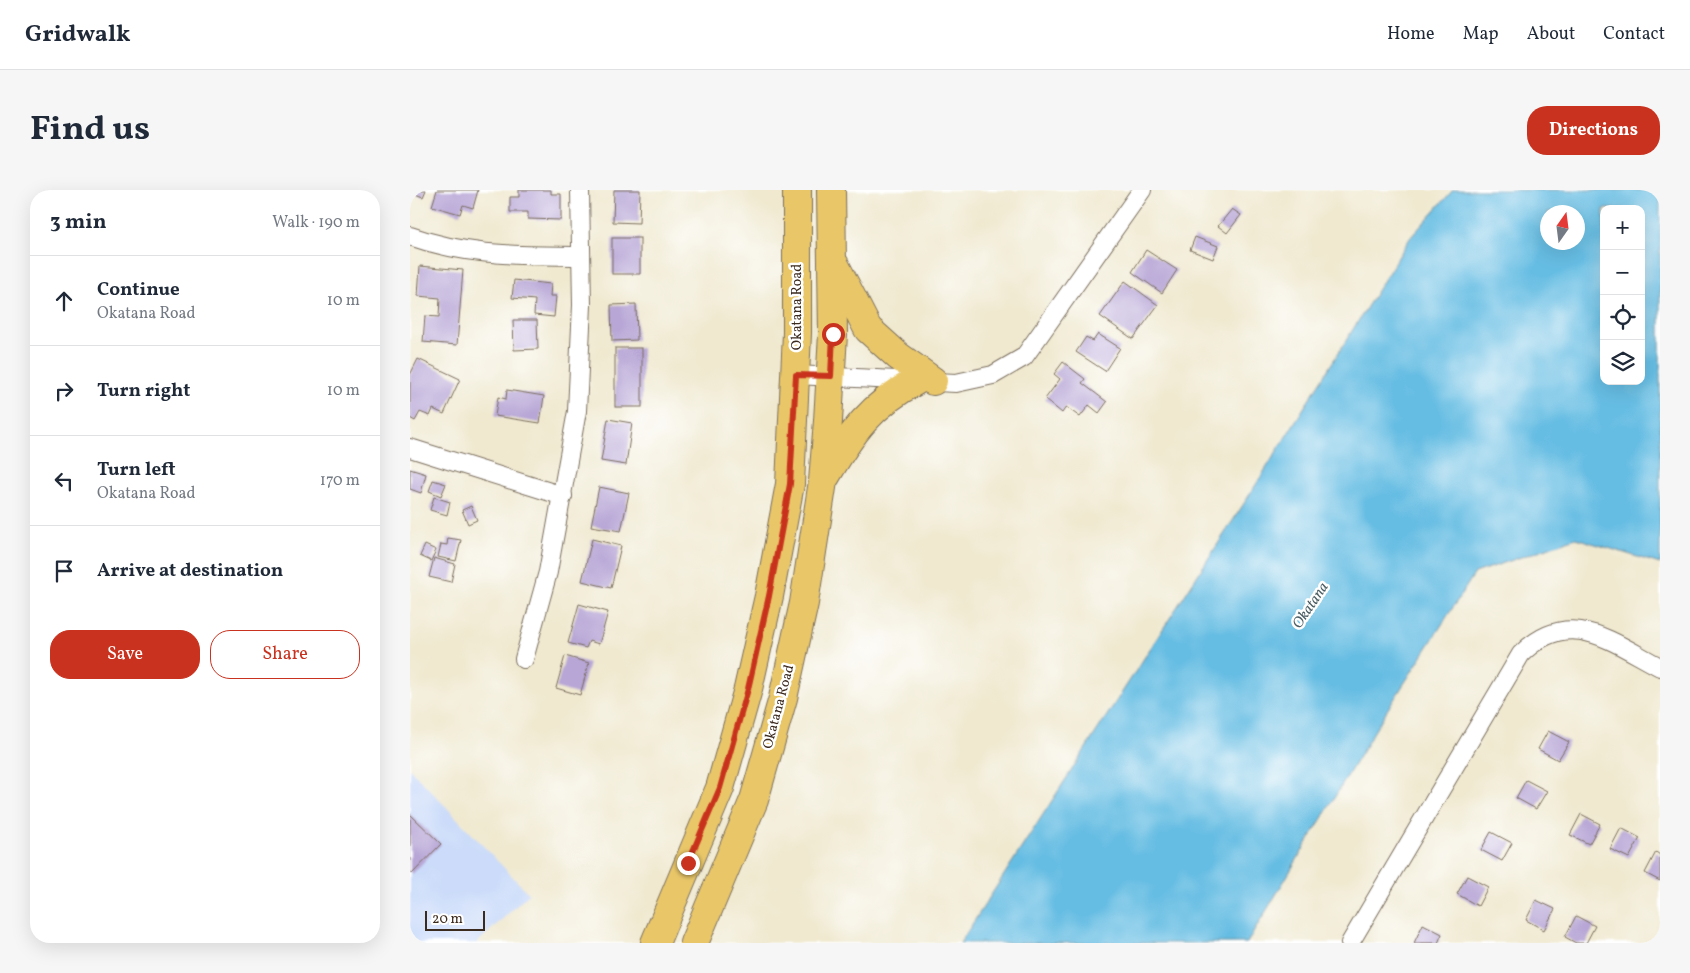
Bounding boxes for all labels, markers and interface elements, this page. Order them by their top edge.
text: Gridwalk [25,18,131,52]
text: Home [1387,22,1435,47]
text: Map [1463,22,1499,47]
text: About [1527,22,1575,47]
text: Contact [1603,22,1665,47]
text: Find us [30,106,150,154]
button: Directions [1527,106,1660,155]
north arrow [1540,205,1585,250]
map controls [1600,205,1645,385]
button: + [1600,205,1645,250]
text: 3 min [50,208,106,237]
text: Walk · 190 m [272,212,360,234]
button: − [1600,250,1645,295]
street label: Okatana Road [788,264,807,350]
text: Continue [97,277,180,303]
icon: ahead [50,287,78,315]
text: 10 m [327,290,360,312]
button: locate [1600,295,1645,340]
text: Okatana Road [97,303,196,325]
route start [822,323,845,346]
button: layers [1600,340,1645,385]
icon: right [50,377,78,405]
text: Turn right [97,378,190,404]
text: 10 m [327,380,360,402]
text: Turn left [97,457,176,483]
icon: left [50,467,78,495]
text: 170 m [320,470,360,492]
text: Okatana Road [97,483,196,505]
icon: arrive [50,557,78,585]
text: Arrive at destination [97,558,283,584]
water label: Okatana [1288,579,1334,633]
button: Save [50,630,200,679]
button: Share [210,630,360,679]
street label: Okatana Road [759,663,799,751]
route end [677,852,700,875]
scale bar [425,908,485,931]
text: 20 m [432,910,463,929]

